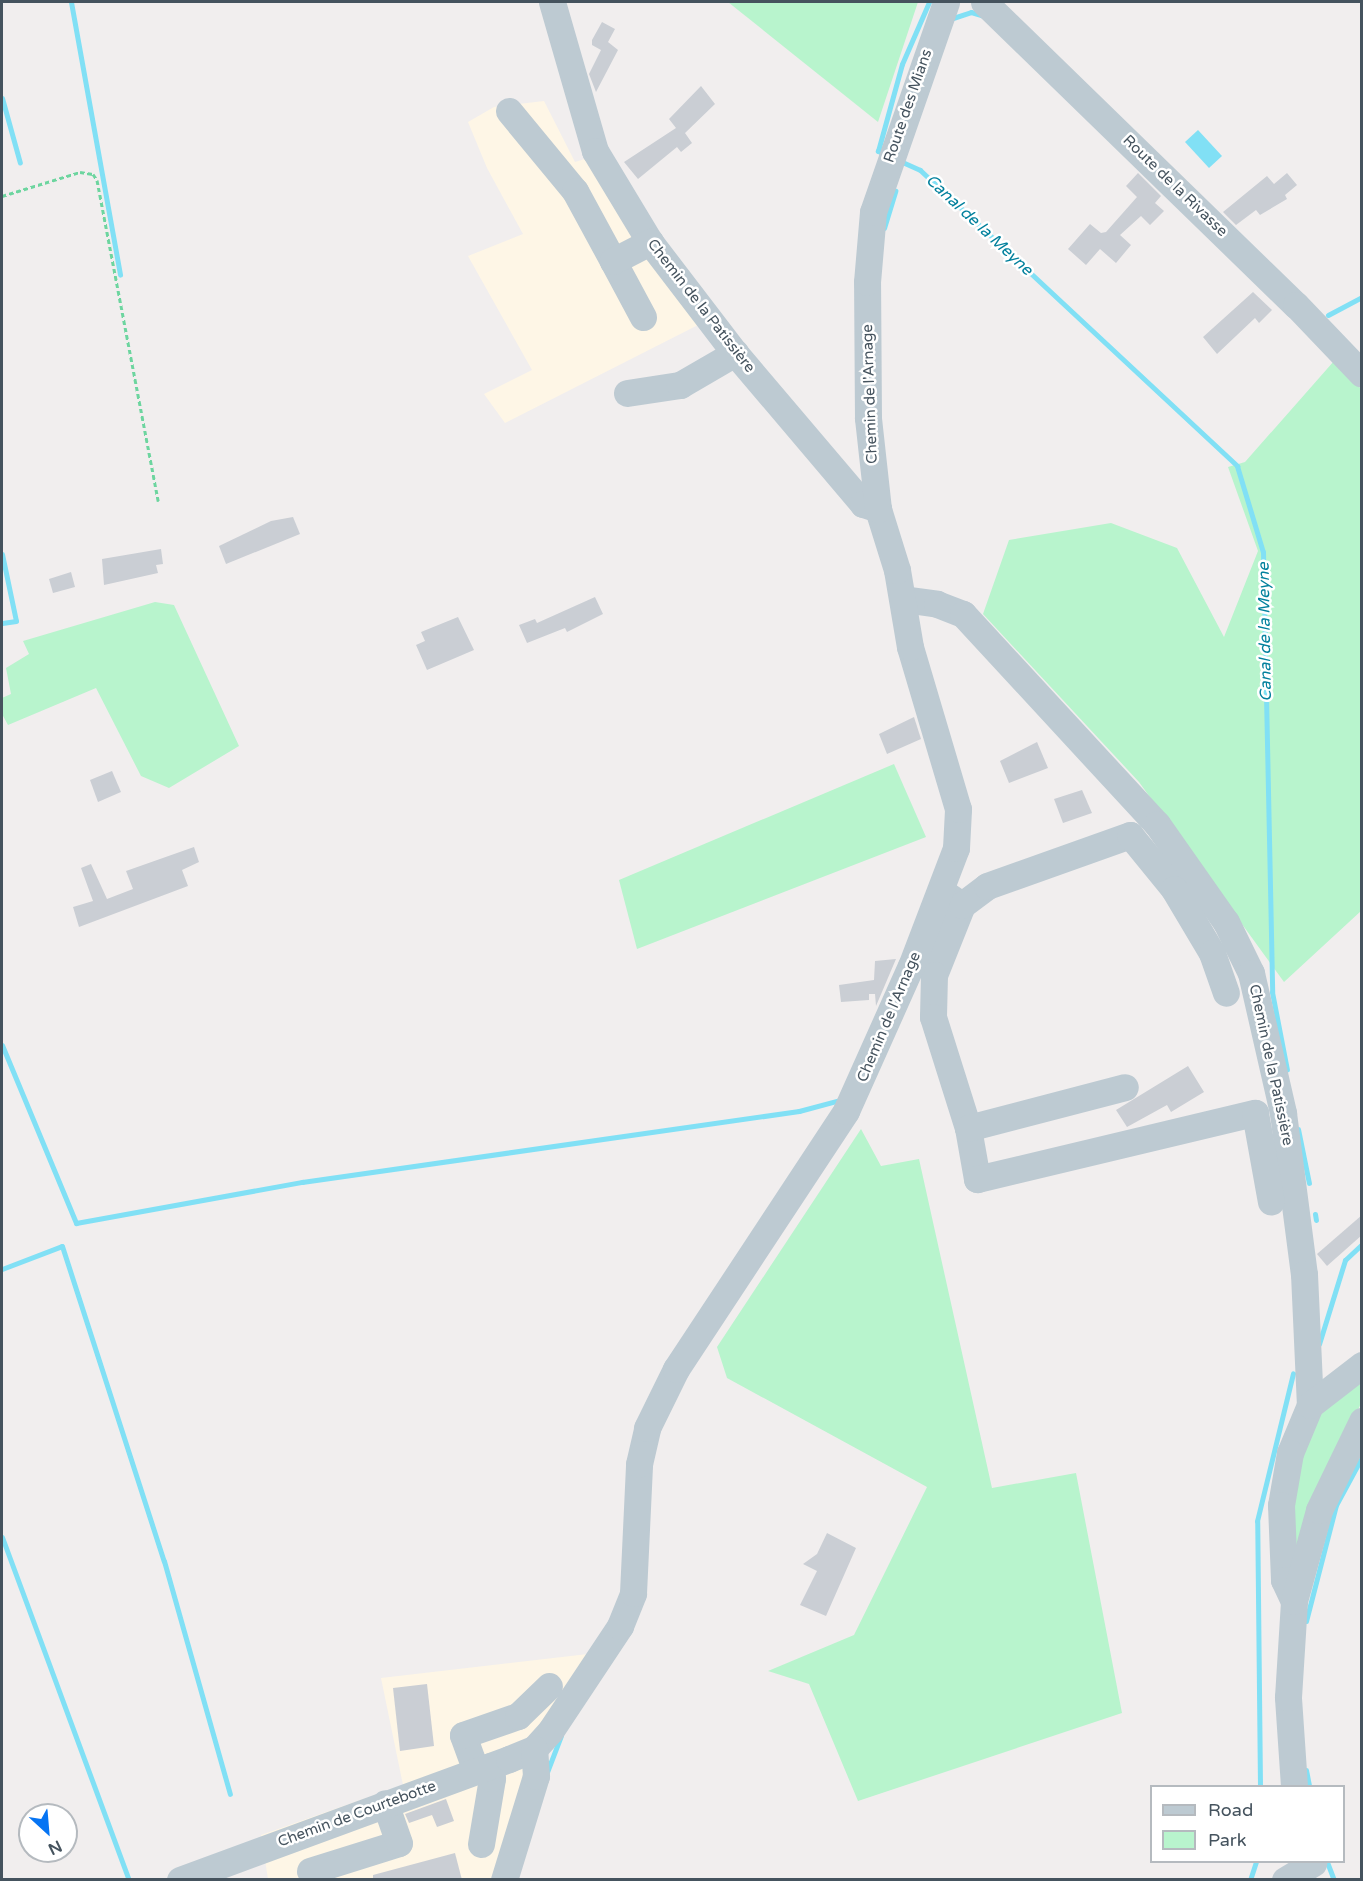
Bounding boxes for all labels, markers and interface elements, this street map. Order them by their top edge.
street label: Route des Mians [880,47,936,165]
street label: Route de la Rivasse [1119,131,1231,241]
water label: Canal de la Meyne [922,171,1036,279]
street label: Chemin de la Patissière [643,236,759,376]
street label: Chemin de l'Arnage [859,324,881,464]
water label: Canal de la Meyne [1254,562,1276,702]
street label: Chemin de l'Arnage [853,949,925,1085]
street label: Chemin de la Patissière [1245,983,1297,1147]
street label: Chemin de Courtebotte [275,1777,439,1851]
legend [1150,1785,1345,1863]
text: Road [1208,1799,1253,1821]
north arrow [18,1803,78,1863]
text: Park [1208,1829,1246,1851]
text: N [45,1836,65,1859]

